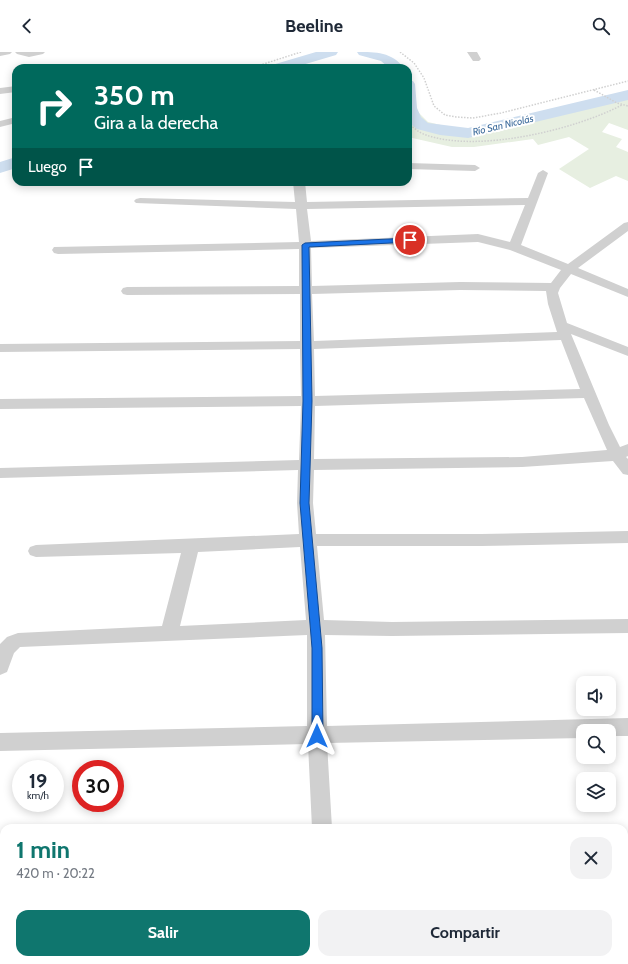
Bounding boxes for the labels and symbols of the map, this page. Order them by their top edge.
water label: Río San Nicolás [471,112,535,138]
pin [393,223,427,257]
position arrow [296,715,338,757]
speed limit sign: 30 [72,760,124,812]

